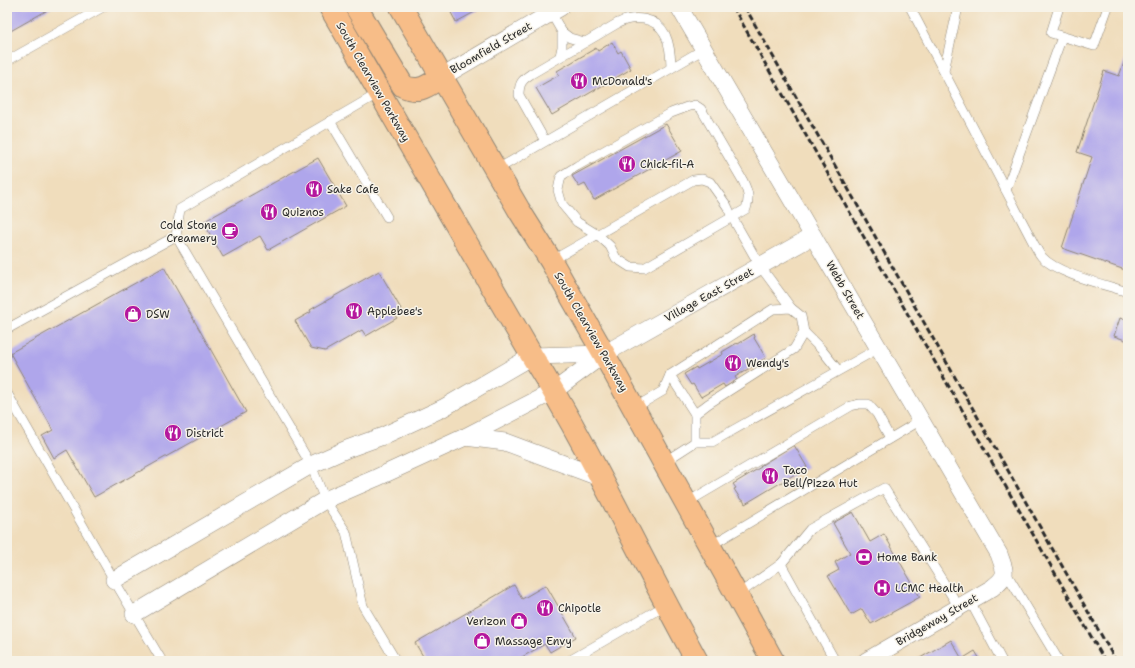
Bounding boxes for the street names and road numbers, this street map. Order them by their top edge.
street label: Bloomfield Street [447,18,535,78]
street label: South Clearview Parkway [332,19,414,145]
street label: Webb Street [822,258,868,322]
street label: Village East Street [662,264,757,326]
street label: South Clearview Parkway [550,269,632,395]
street label: Bridgeway Street [893,590,981,650]

